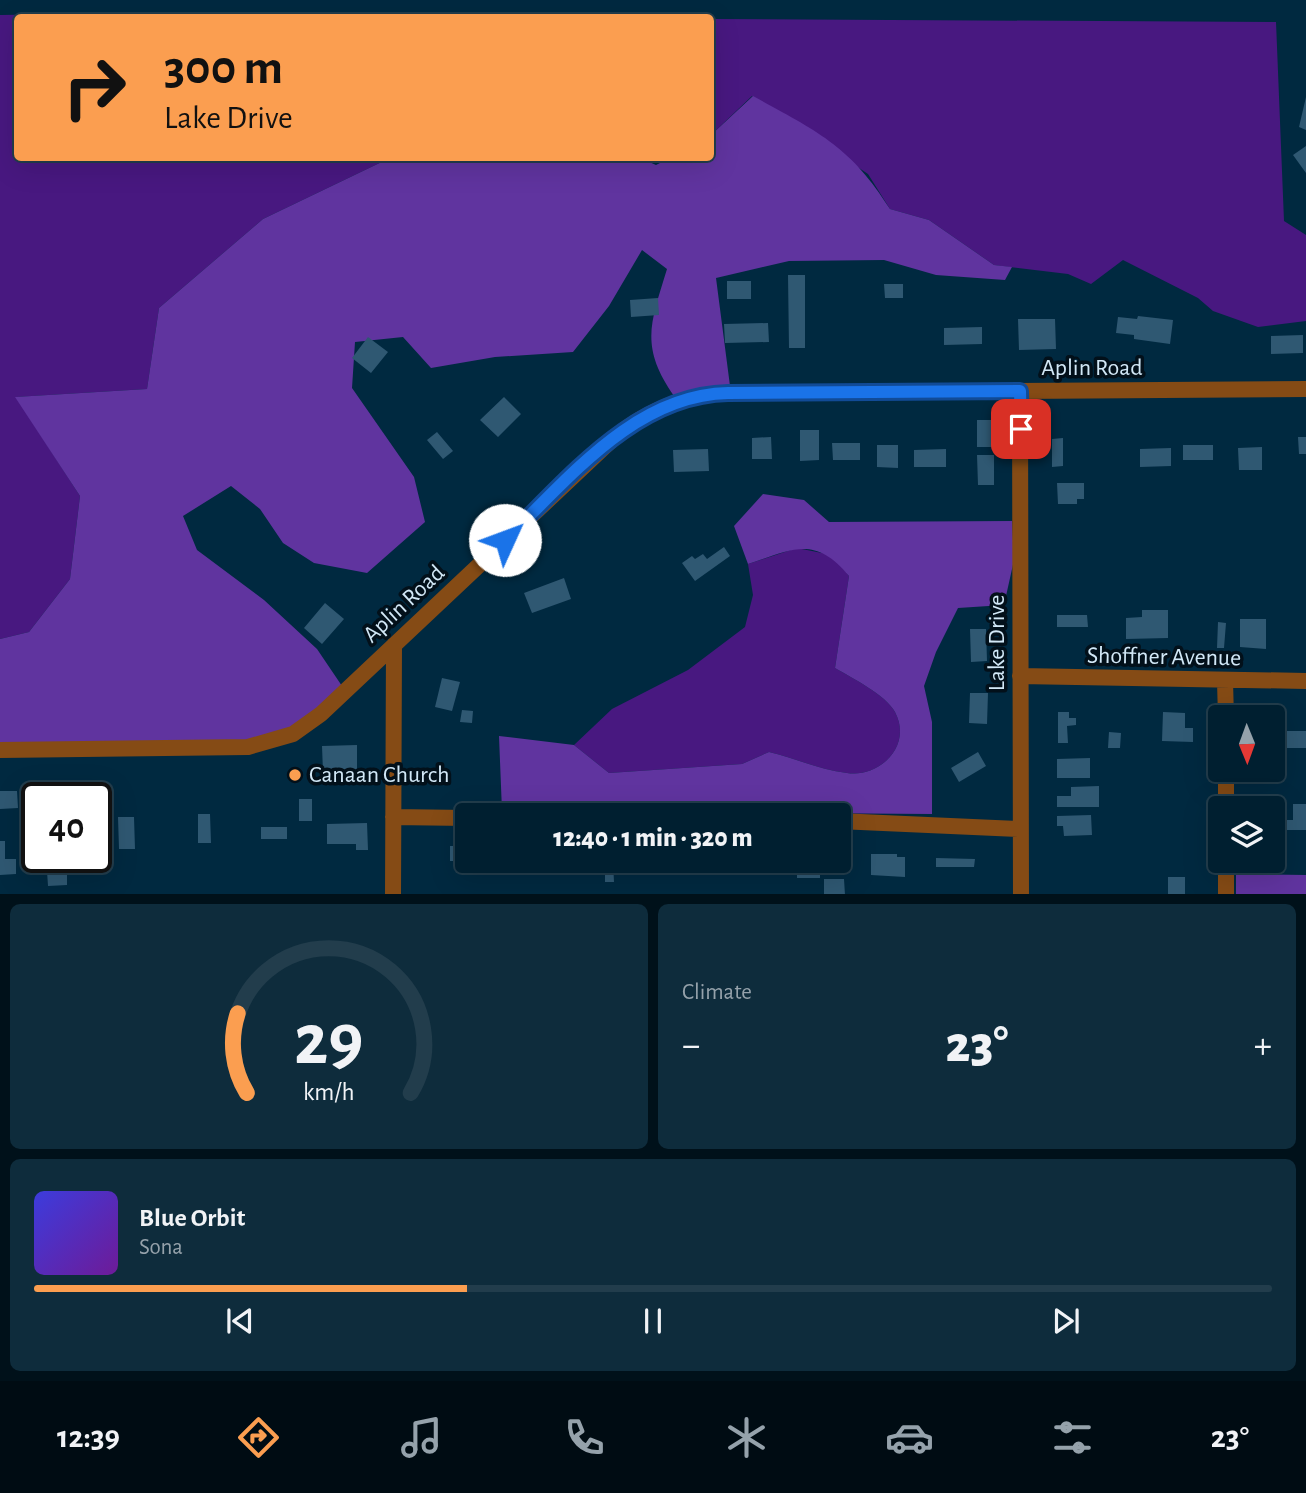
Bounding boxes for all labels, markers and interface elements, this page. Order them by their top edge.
icon: right [49,42,140,133]
text: 300 m [164,44,283,93]
text: Lake Drive [164,102,293,134]
street label: Aplin Road [1041,356,1143,380]
pin [991,399,1051,459]
icon: arrive [1002,410,1040,448]
position arrow [468,503,542,577]
street label: Aplin Road [359,561,449,647]
street label: Lake Drive [985,595,1009,691]
street label: Shoffner Avenue [1087,644,1241,670]
north arrow [1208,705,1284,782]
map controls [1208,705,1285,873]
place label: Canaan Church [309,763,449,787]
marker: Canaan Church [287,767,303,783]
speed limit sign: 40 [21,782,112,873]
button: layers [1208,796,1285,873]
text: 12:40 · 1 min · 320 m [553,825,753,851]
text: Climate [682,981,752,1004]
text: 29 [294,1005,364,1078]
text: 23° [946,1019,1008,1071]
text: − [682,1027,700,1065]
text: + [1254,1027,1272,1065]
text: km/h [303,1079,355,1104]
text: Blue Orbit [139,1205,245,1231]
text: Sona [139,1236,183,1259]
icon: previous [221,1302,259,1340]
icon: pause [634,1302,672,1340]
icon: next [1047,1302,1085,1340]
icon: directions [234,1413,283,1462]
icon: music [397,1413,446,1462]
icon: phone [560,1413,609,1462]
icon: climate [722,1413,771,1462]
icon: car [885,1413,934,1462]
icon: filters [1048,1413,1097,1462]
text: 12:39 [57,1421,120,1453]
text: 23° [1211,1421,1249,1453]

